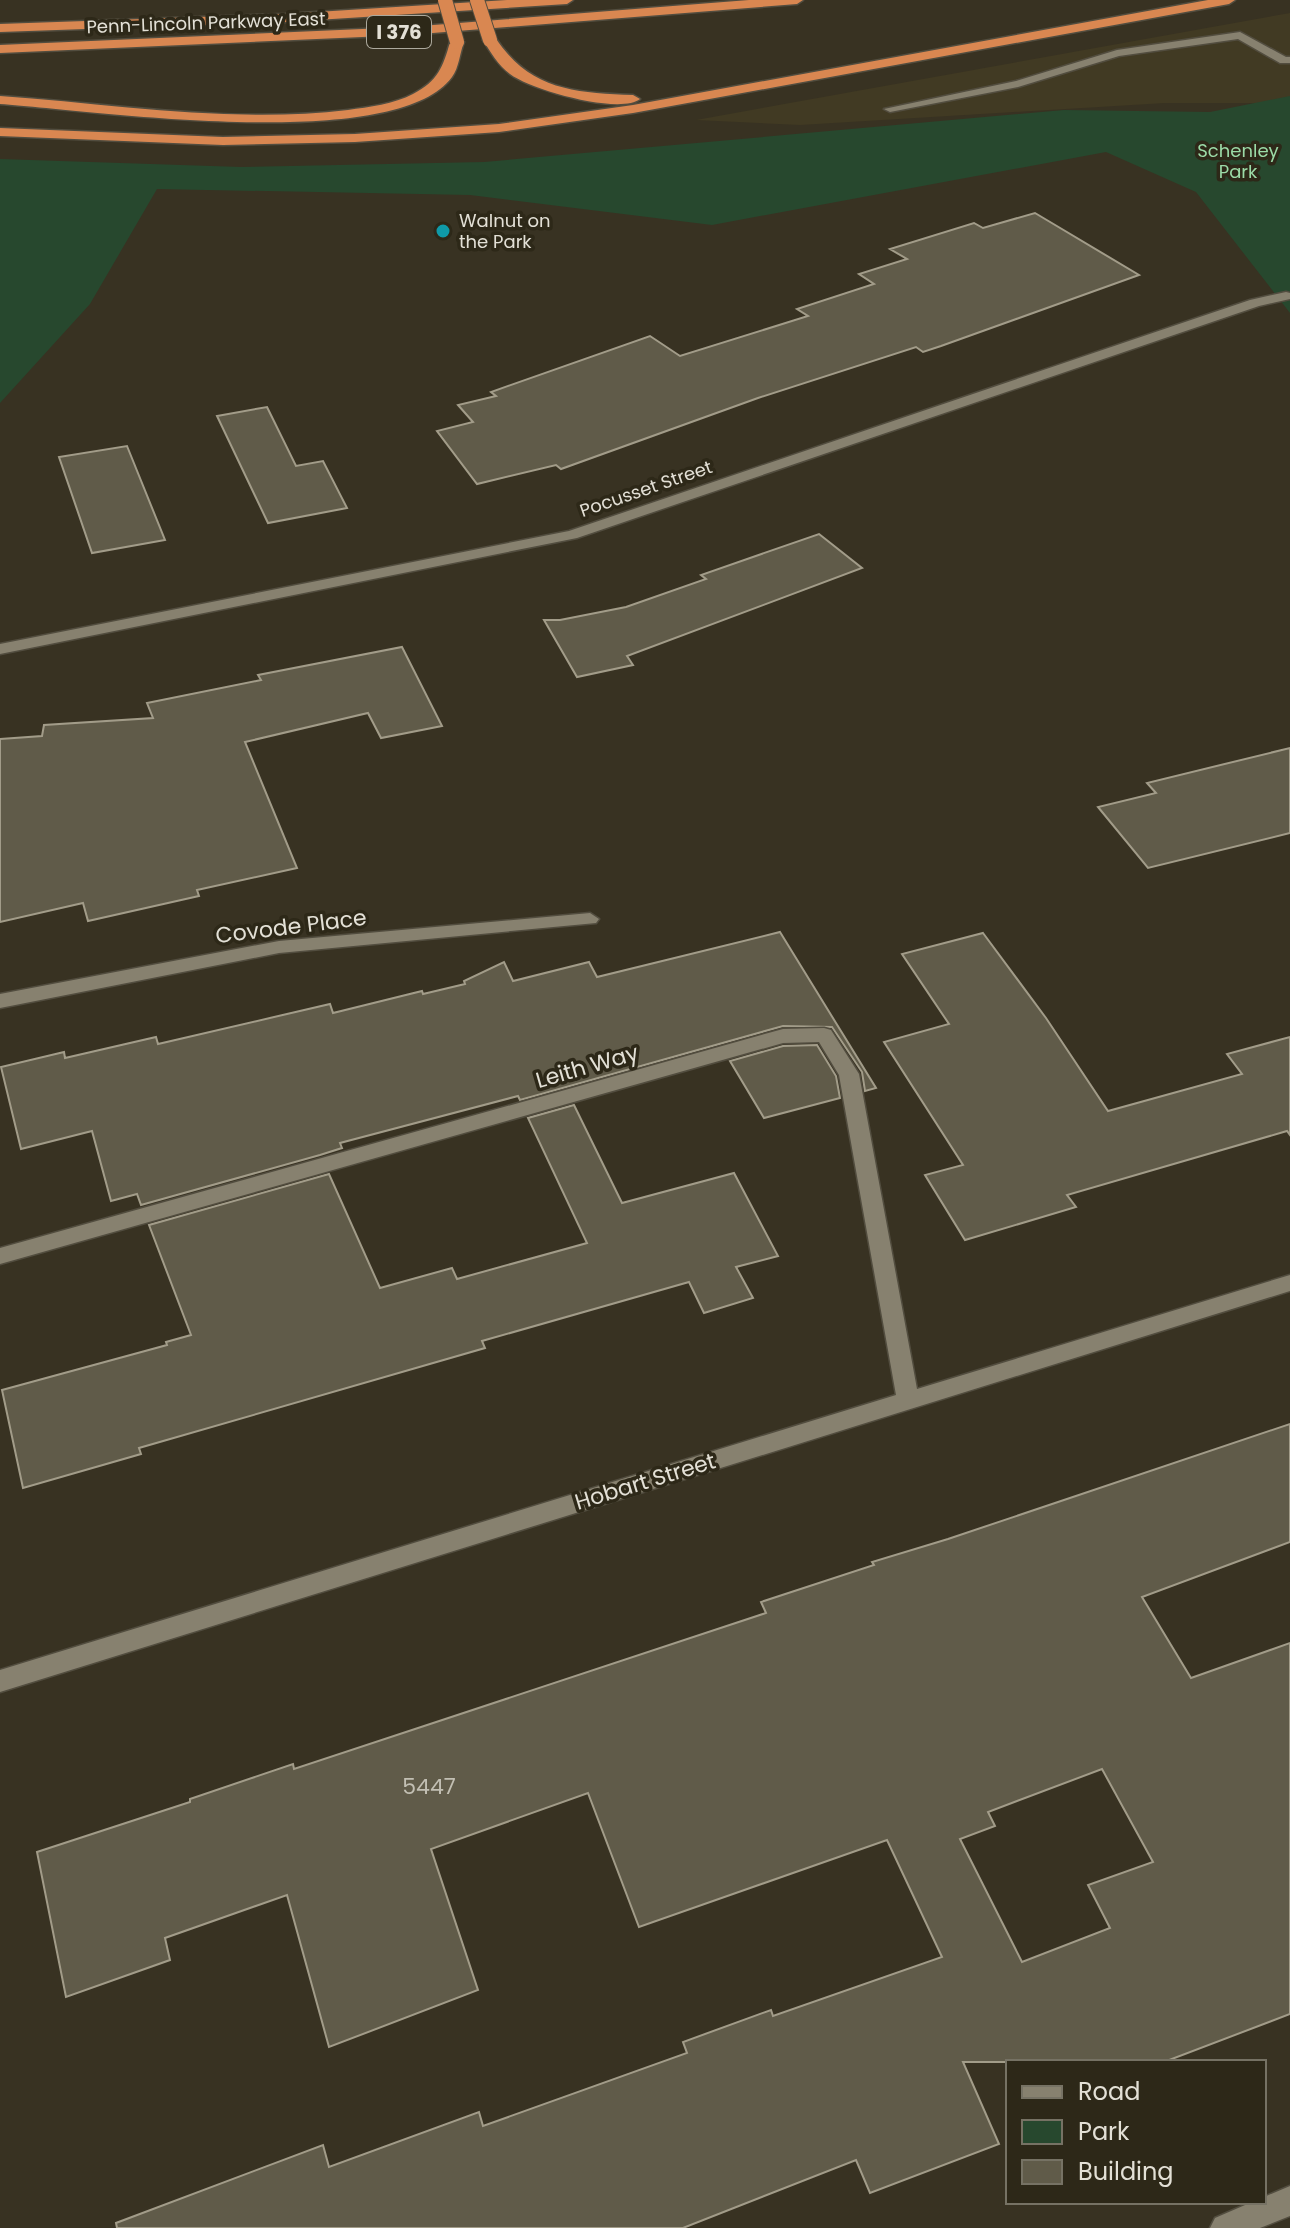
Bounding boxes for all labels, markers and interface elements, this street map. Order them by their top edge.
street label: Penn-Lincoln Parkway East [86,6,326,39]
road number: I 376 [367,16,431,48]
park label: Schenley Park [1197,138,1279,184]
place label: Walnut on the Park [459,208,551,254]
marker: Walnut on the Park [434,222,452,240]
street label: Pocusset Street [576,454,715,523]
street label: Covode Place [214,902,368,951]
street label: Leith Way [532,1037,643,1096]
street label: Hobart Street [571,1445,719,1518]
house number: 5447 [402,1771,456,1802]
legend [1006,2060,1266,2204]
text: Road [1078,2075,1140,2108]
text: Park [1078,2115,1130,2148]
text: Building [1078,2155,1174,2188]

